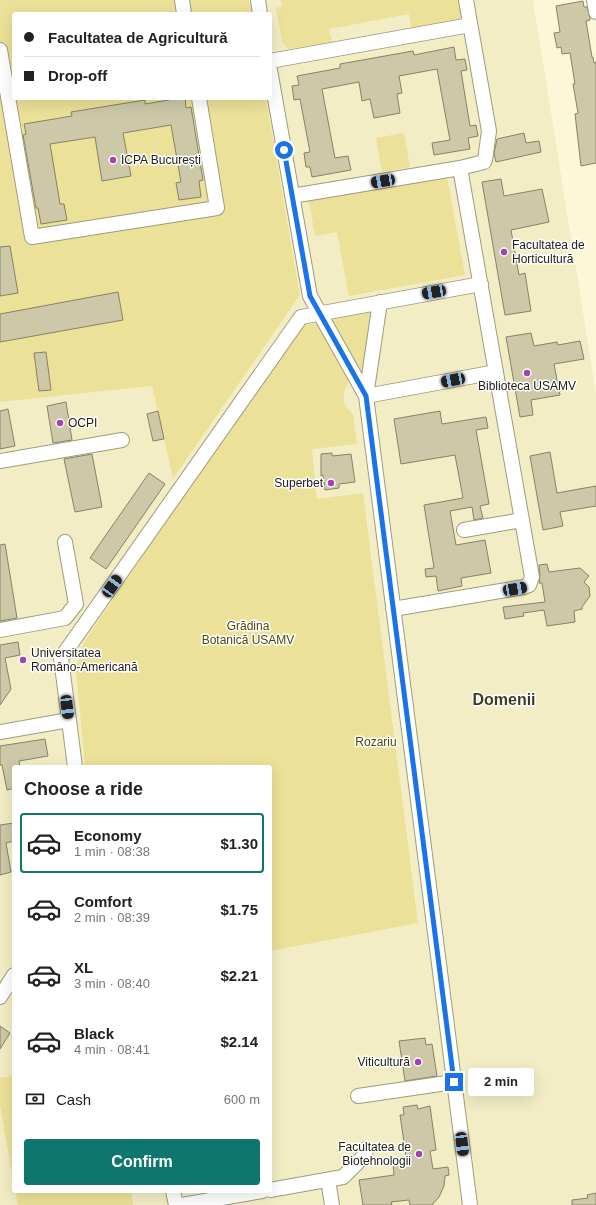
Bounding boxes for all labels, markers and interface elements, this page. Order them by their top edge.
text: Facultatea de Agricultură [48,29,228,46]
text: Drop-off [48,67,107,84]
route start [275,141,293,159]
place label: ICPA București [121,153,201,167]
marker: ICPA București [108,155,118,165]
car [370,173,396,189]
place label: Facultatea de Horticultură [512,238,585,266]
marker: Facultatea de Horticultură [499,247,509,257]
car [421,284,447,300]
marker: Biblioteca USAMV [522,368,532,378]
car [440,372,466,388]
place label: Biblioteca USAMV [478,379,576,393]
place label: OCPI [68,416,97,430]
marker: OCPI [55,418,65,428]
place label: Superbet [274,476,324,490]
marker: Superbet [326,478,336,488]
car [100,573,124,599]
car [502,581,528,597]
park label: Grădina Botanică USAMV [202,619,294,647]
place label: Universitatea Româno-Americană [31,646,138,674]
marker: Universitatea Româno-Americană [18,655,28,665]
district label: Domenii [472,691,536,708]
car [60,694,74,720]
park label: Rozariu [355,735,397,749]
text: Choose a ride [24,779,143,799]
icon: car [26,825,62,861]
text: Economy [74,827,142,844]
text: $1.30 [220,835,258,852]
text: 1 min · 08:38 [74,844,150,859]
icon: car [26,891,62,927]
text: Comfort [74,893,132,910]
text: $1.75 [220,901,258,918]
text: 2 min · 08:39 [74,910,150,925]
icon: car [26,957,62,993]
text: XL [74,959,93,976]
text: $2.21 [220,967,258,984]
text: 3 min · 08:40 [74,976,150,991]
icon: car [26,1023,62,1059]
text: Black [74,1025,114,1042]
text: $2.14 [220,1033,258,1050]
text: 4 min · 08:41 [74,1042,150,1057]
place label: Viticultură [358,1055,410,1069]
marker: Viticultură [413,1057,423,1067]
callout: 2 min [468,1068,534,1096]
route end [445,1073,463,1091]
text: 2 min [484,1074,518,1089]
icon: cash [24,1088,46,1110]
text: Cash [56,1091,91,1108]
text: 600 m [224,1092,260,1107]
car [455,1131,469,1157]
button: Confirm [24,1139,260,1185]
place label: Facultatea de Biotehnologii [338,1140,411,1168]
marker: Facultatea de Biotehnologii [414,1149,424,1159]

